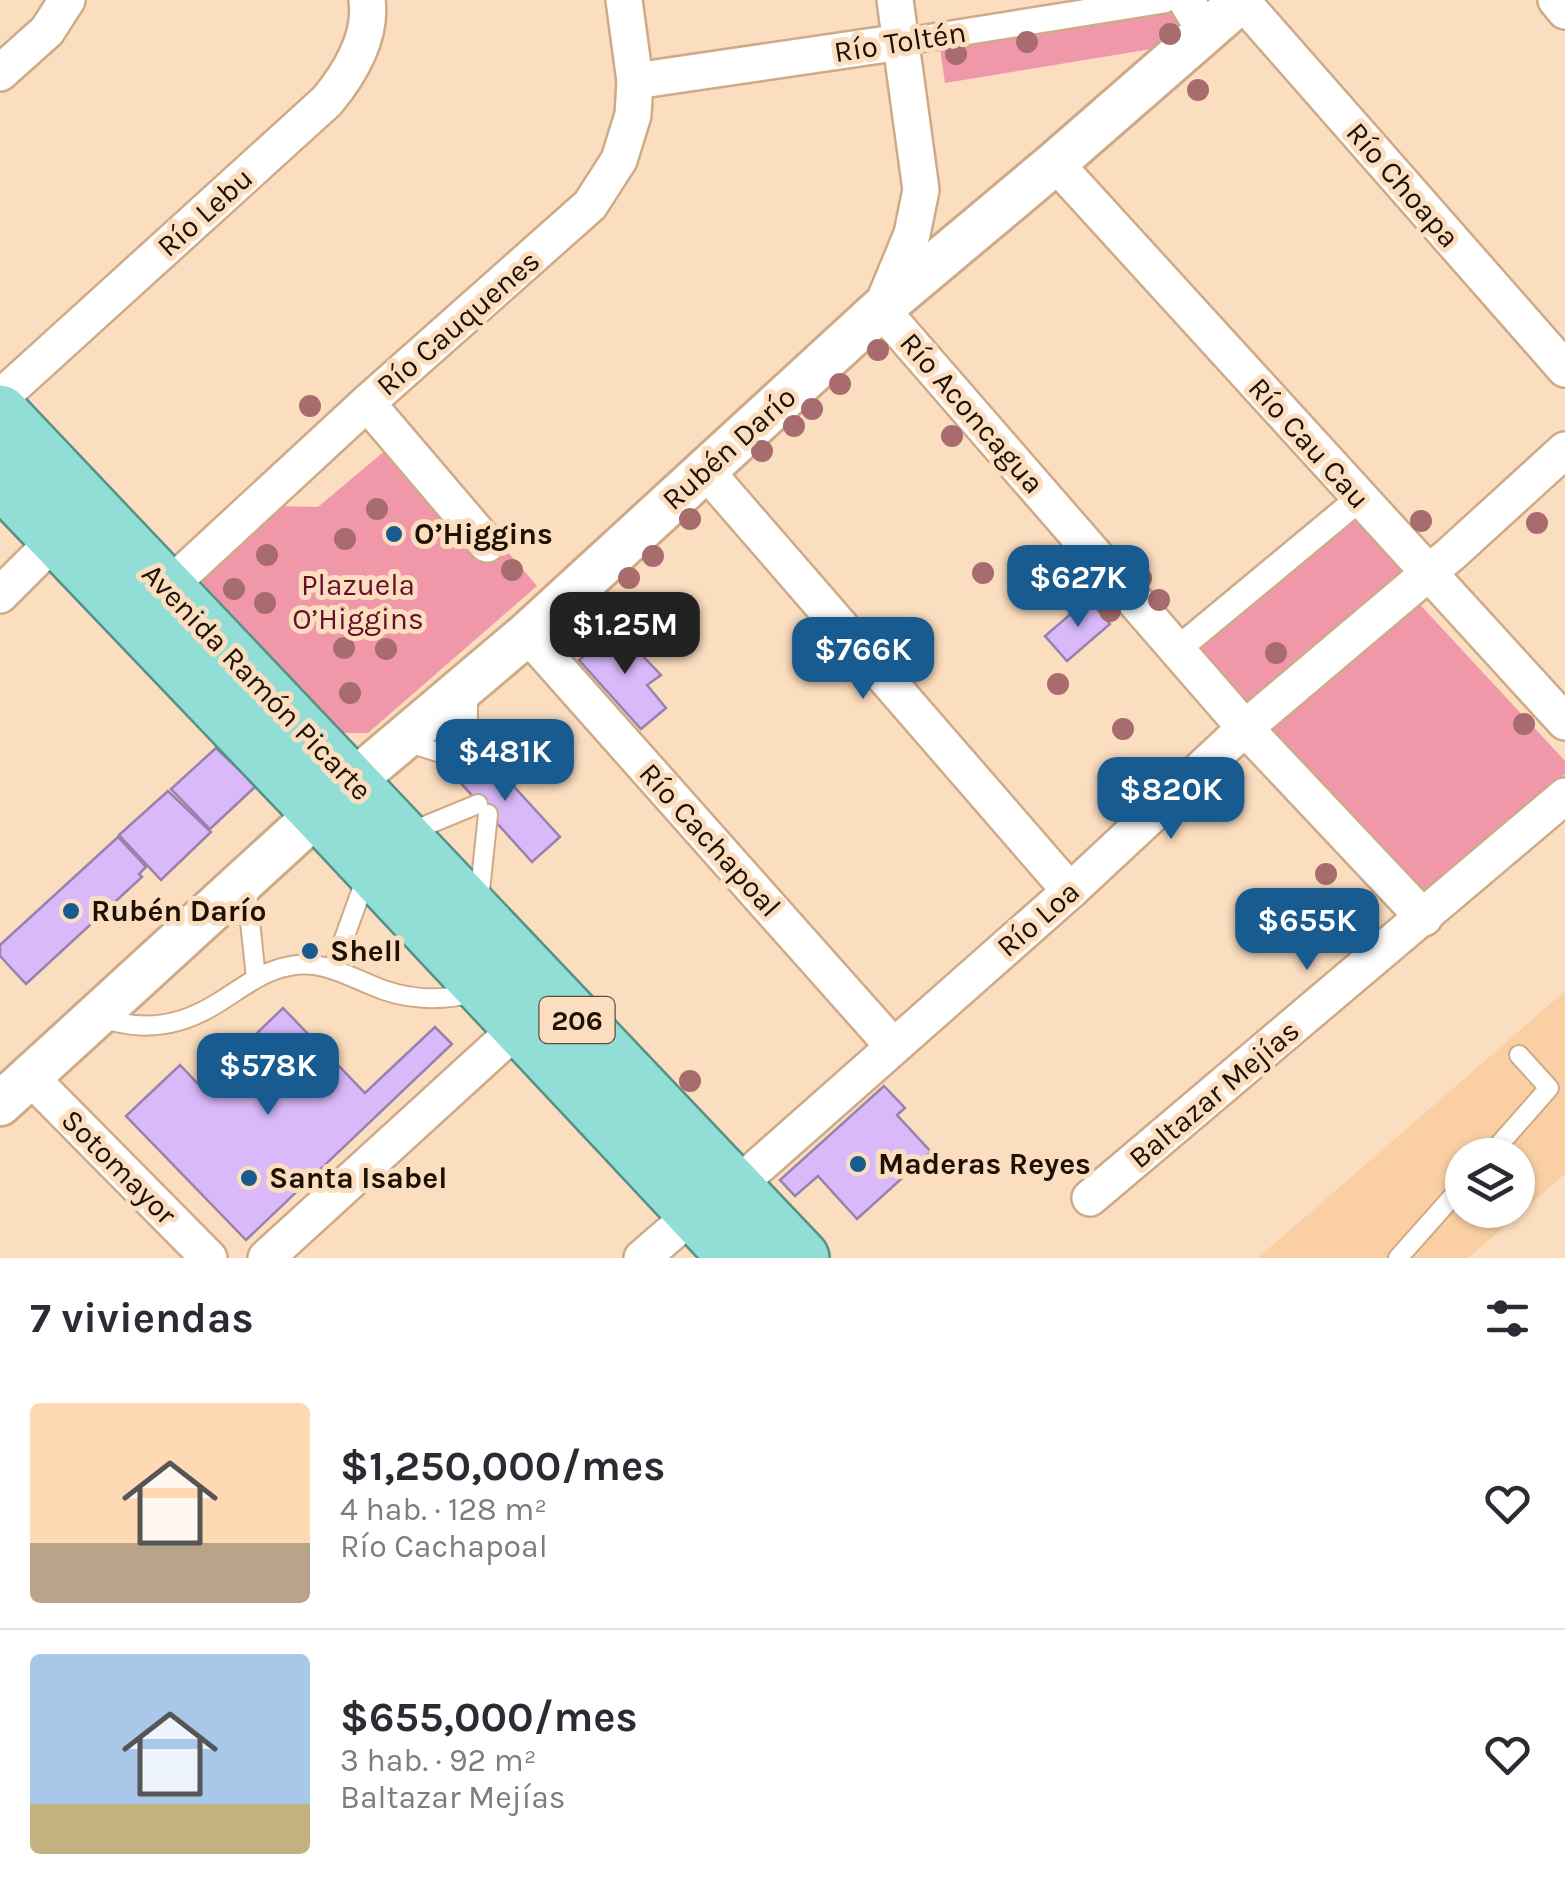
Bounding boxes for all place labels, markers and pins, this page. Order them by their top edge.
place label: O’Higgins [414,516,553,552]
marker: O’Higgins [383,523,405,545]
pin: $627K [1008,545,1148,630]
pin: $1.25M [544,592,706,677]
pin: $766K [793,617,933,702]
pin: $481K [435,719,575,804]
pin: $820K [1101,757,1241,842]
pin: $655K [1237,888,1377,973]
place label: Rubén Darío [91,893,266,929]
marker: Rubén Darío [60,900,82,922]
place label: Shell [330,933,402,969]
marker: Shell [299,940,321,962]
pin: $578K [198,1033,338,1118]
place label: Maderas Reyes [878,1146,1091,1182]
marker: Maderas Reyes [847,1153,869,1175]
place label: Santa Isabel [269,1160,447,1196]
marker: Santa Isabel [238,1167,260,1189]

